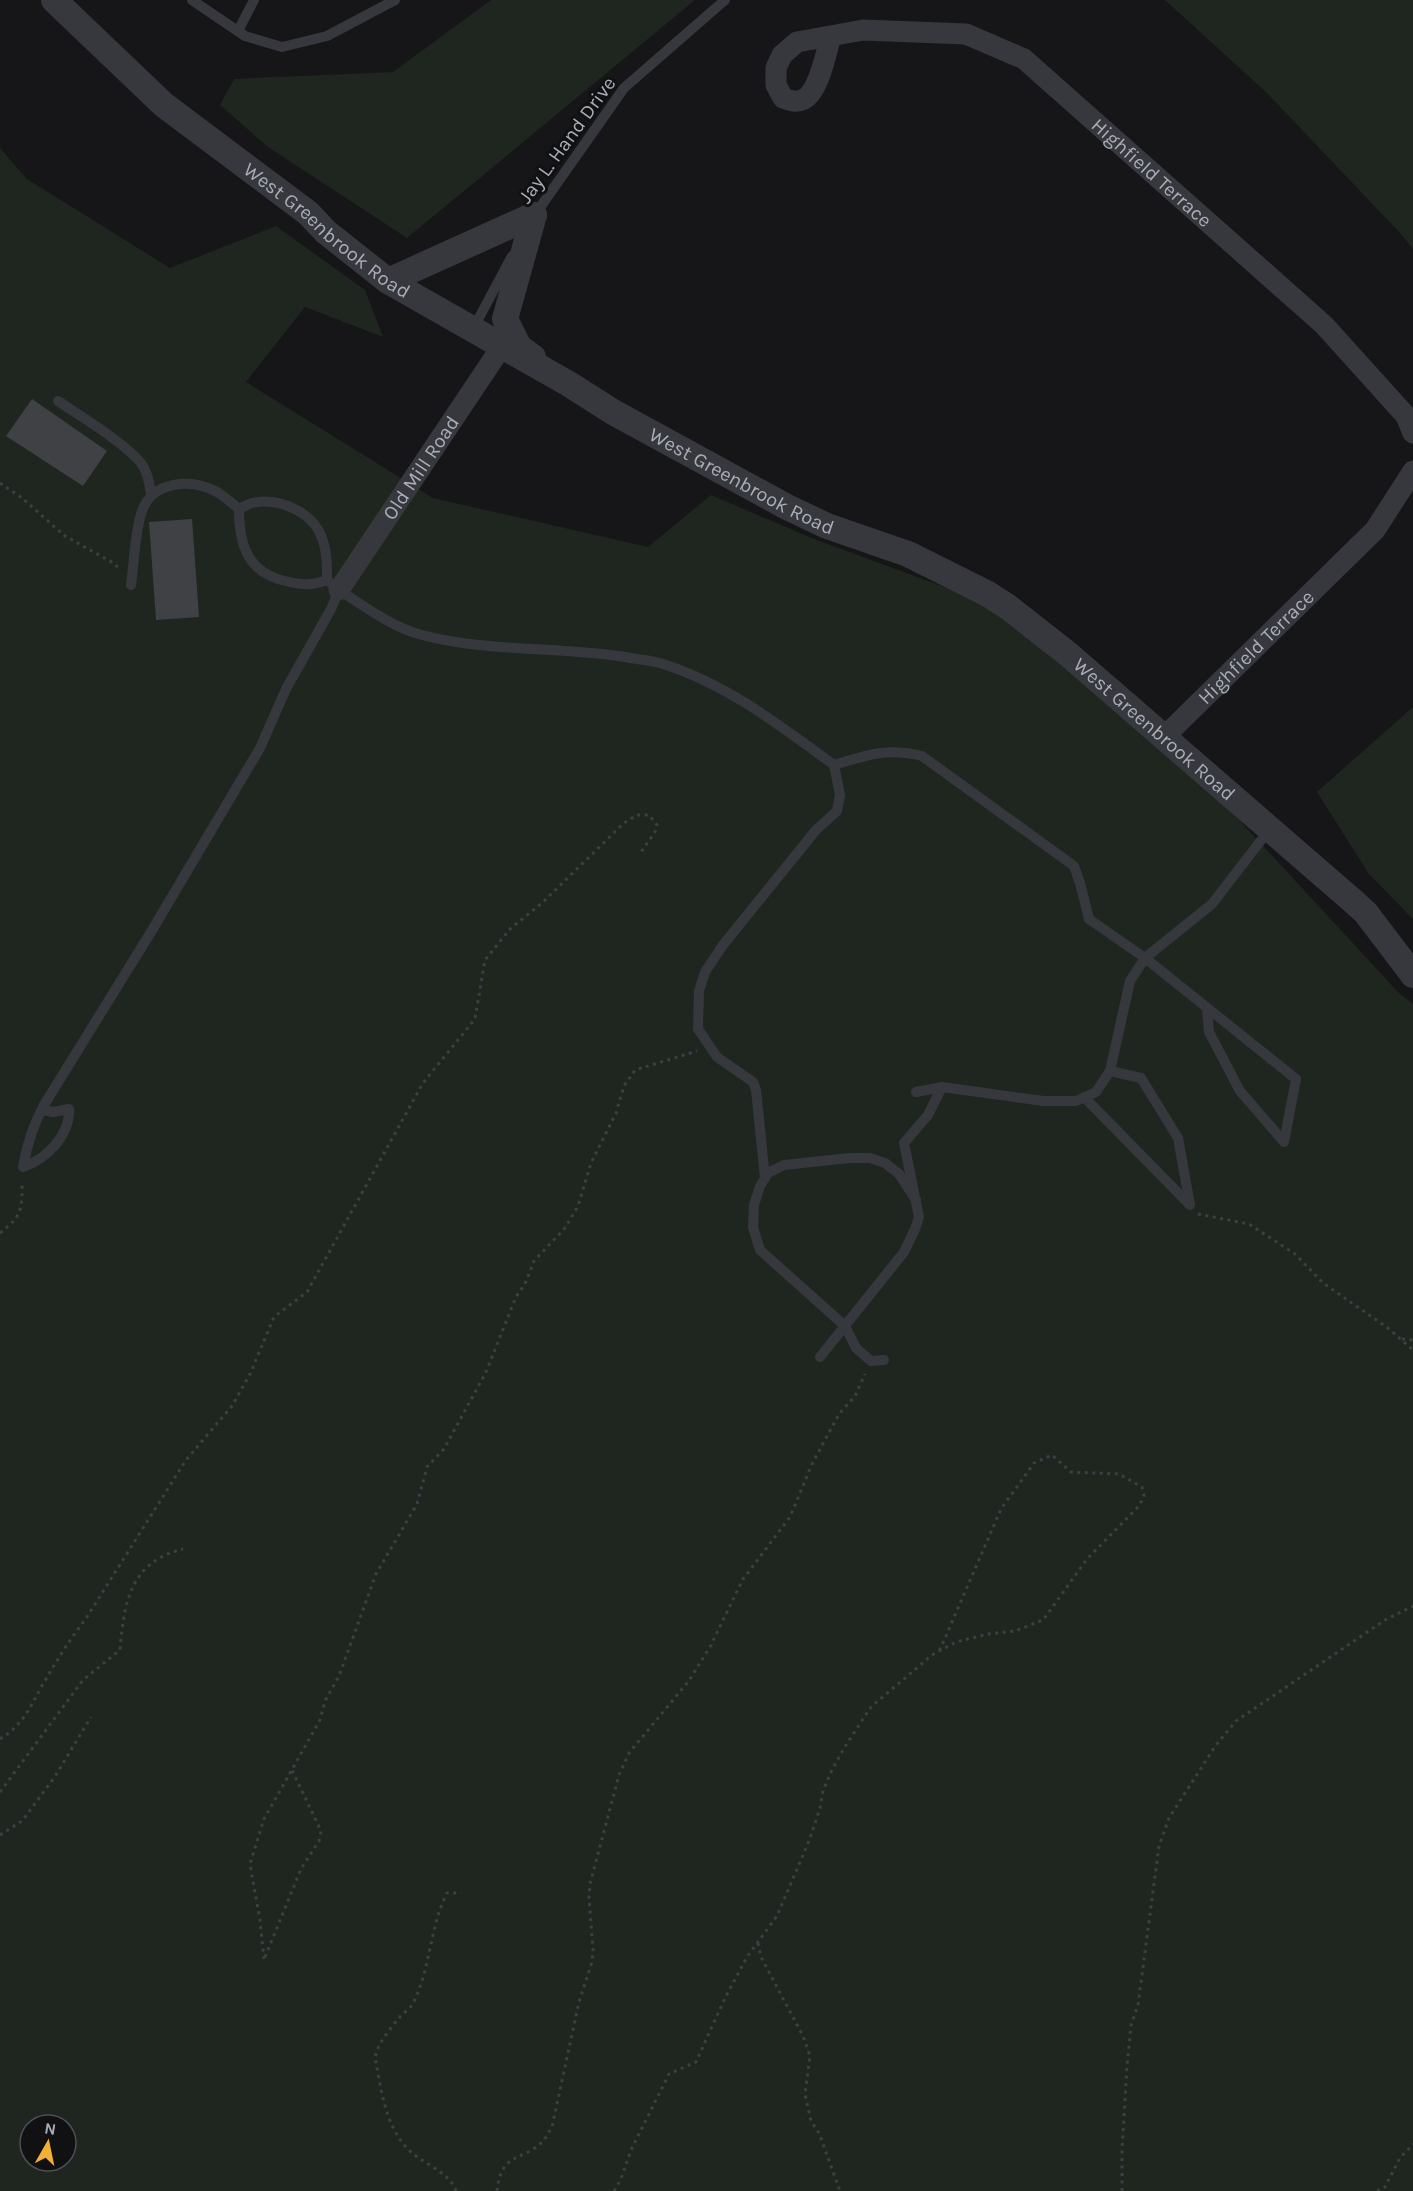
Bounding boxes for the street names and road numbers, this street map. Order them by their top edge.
street label: Jay L. Hand Drive [513,72,621,208]
street label: Highfield Terrace [1087,113,1217,232]
street label: West Greenbrook Road [239,158,414,303]
street label: Old Mill Road [378,411,464,524]
street label: West Greenbrook Road [645,423,837,539]
street label: Highfield Terrace [1193,585,1318,709]
street label: West Greenbrook Road [1069,653,1240,805]

